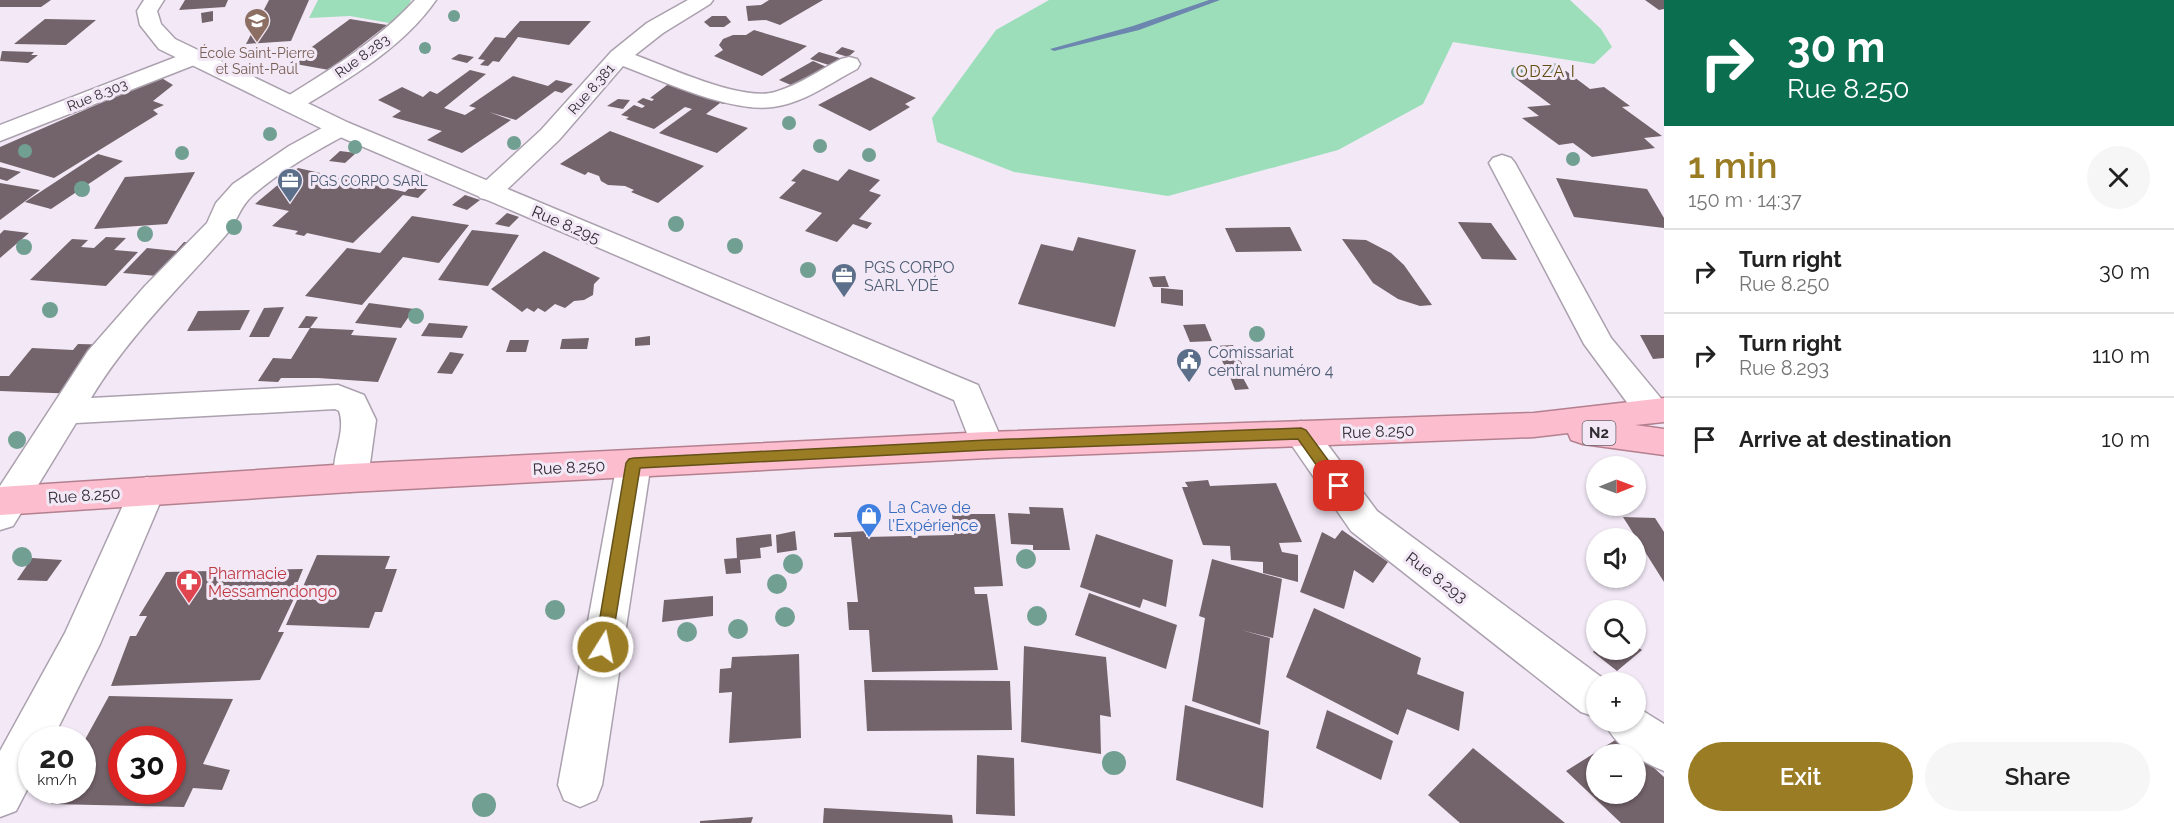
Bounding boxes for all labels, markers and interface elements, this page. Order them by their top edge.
school or university icon: École Saint-Pierre et Saint-Paul [242,6,272,44]
text: 30 m [1787,23,1885,72]
icon: right [1688,24,1766,102]
street label: Rue 8.283 [332,31,392,81]
place label: École Saint-Pierre et Saint-Paul [199,44,315,77]
street label: Rue 8.381 [565,60,617,118]
district label: ODZA I [1516,62,1576,81]
text: Rue 8.250 [1787,73,1910,104]
street label: Rue 8.303 [65,76,129,114]
text: 1 min [1688,144,1777,186]
button: close [2087,146,2150,209]
office icon: PGS CORPO SARL [275,166,305,204]
place label: PGS CORPO SARL [310,173,428,189]
text: 150 m · 14:37 [1688,188,1802,212]
street label: Rue 8.295 [529,202,603,247]
text: Turn right [1739,246,1842,272]
icon: right [1688,255,1721,288]
place label: PGS CORPO SARL YDÉ [864,258,955,295]
text: 30 m [2099,258,2150,284]
office icon: PGS CORPO SARL YDÉ [829,261,859,299]
text: Rue 8.250 [1739,272,1830,296]
text: Turn right [1739,330,1842,356]
icon: right [1688,339,1721,372]
text: 110 m [2092,342,2150,368]
place label: Comissariat central numéro 4 [1208,343,1334,380]
public building icon: Comissariat central numéro 4 [1174,346,1204,384]
text: Rue 8.293 [1739,356,1829,380]
street label: Rue 8.250 [1341,421,1415,442]
road number: N2 [1582,421,1616,445]
icon: arrive [1688,423,1721,456]
text: Arrive at destination [1739,426,1952,452]
text: 10 m [2101,426,2150,452]
street label: Rue 8.250 [532,456,606,479]
north arrow [1586,456,1646,516]
map controls [1586,456,1646,804]
pin [1313,460,1364,511]
icon: arrive [1322,469,1355,502]
street label: Rue 8.250 [47,483,121,508]
place label: La Cave de l'Expérience [888,498,978,535]
shop icon: La Cave de l'Expérience [854,501,884,539]
button: sound [1586,528,1646,588]
street label: Rue 8.293 [1402,548,1471,607]
place label: Pharmacie Messamendongo [208,564,337,601]
pharmacy icon: Pharmacie Messamendongo [174,567,204,605]
button: search [1586,600,1646,660]
position arrow [571,615,635,679]
button: + [1586,672,1646,732]
speed limit sign: 30 [108,726,186,804]
text: 20 [39,740,75,775]
button: Exit [1688,742,1913,811]
button: Share [1925,742,2150,811]
button: − [1586,744,1646,804]
text: km/h [37,771,77,789]

